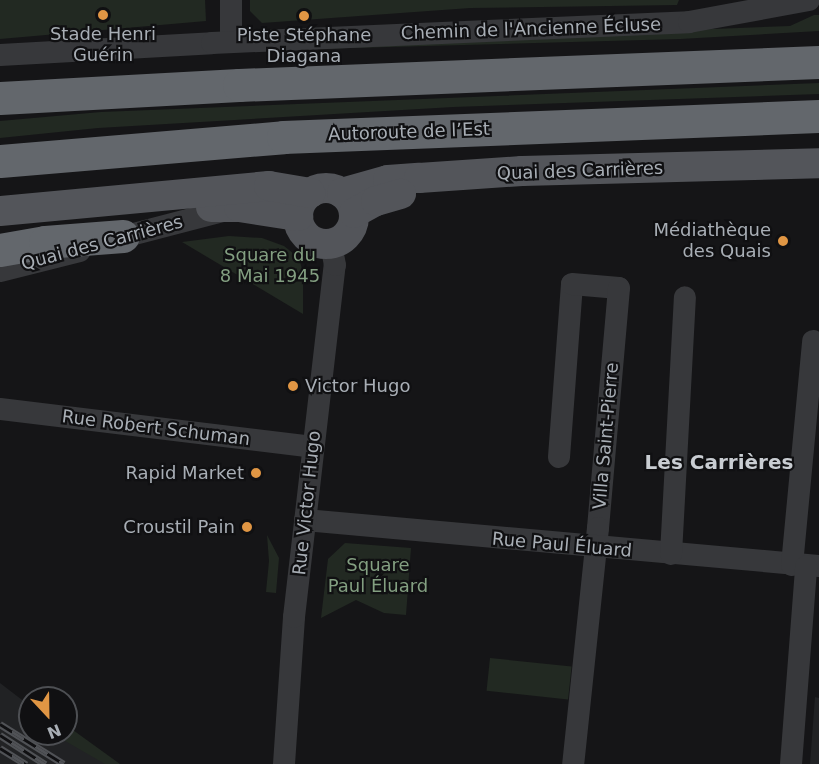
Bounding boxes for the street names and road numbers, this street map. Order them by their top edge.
street label: Chemin de l'Ancienne Écluse [401,14,661,44]
street label: Autoroute de l’Est [328,118,490,146]
street label: Quai des Carrières [496,157,664,185]
street label: Quai des Carrières [19,211,185,275]
street label: Villa Saint-Pierre [589,361,623,511]
street label: Rue Robert Schuman [61,406,251,450]
street label: Rue Victor Hugo [289,430,325,576]
street label: Rue Paul Éluard [491,528,633,562]

